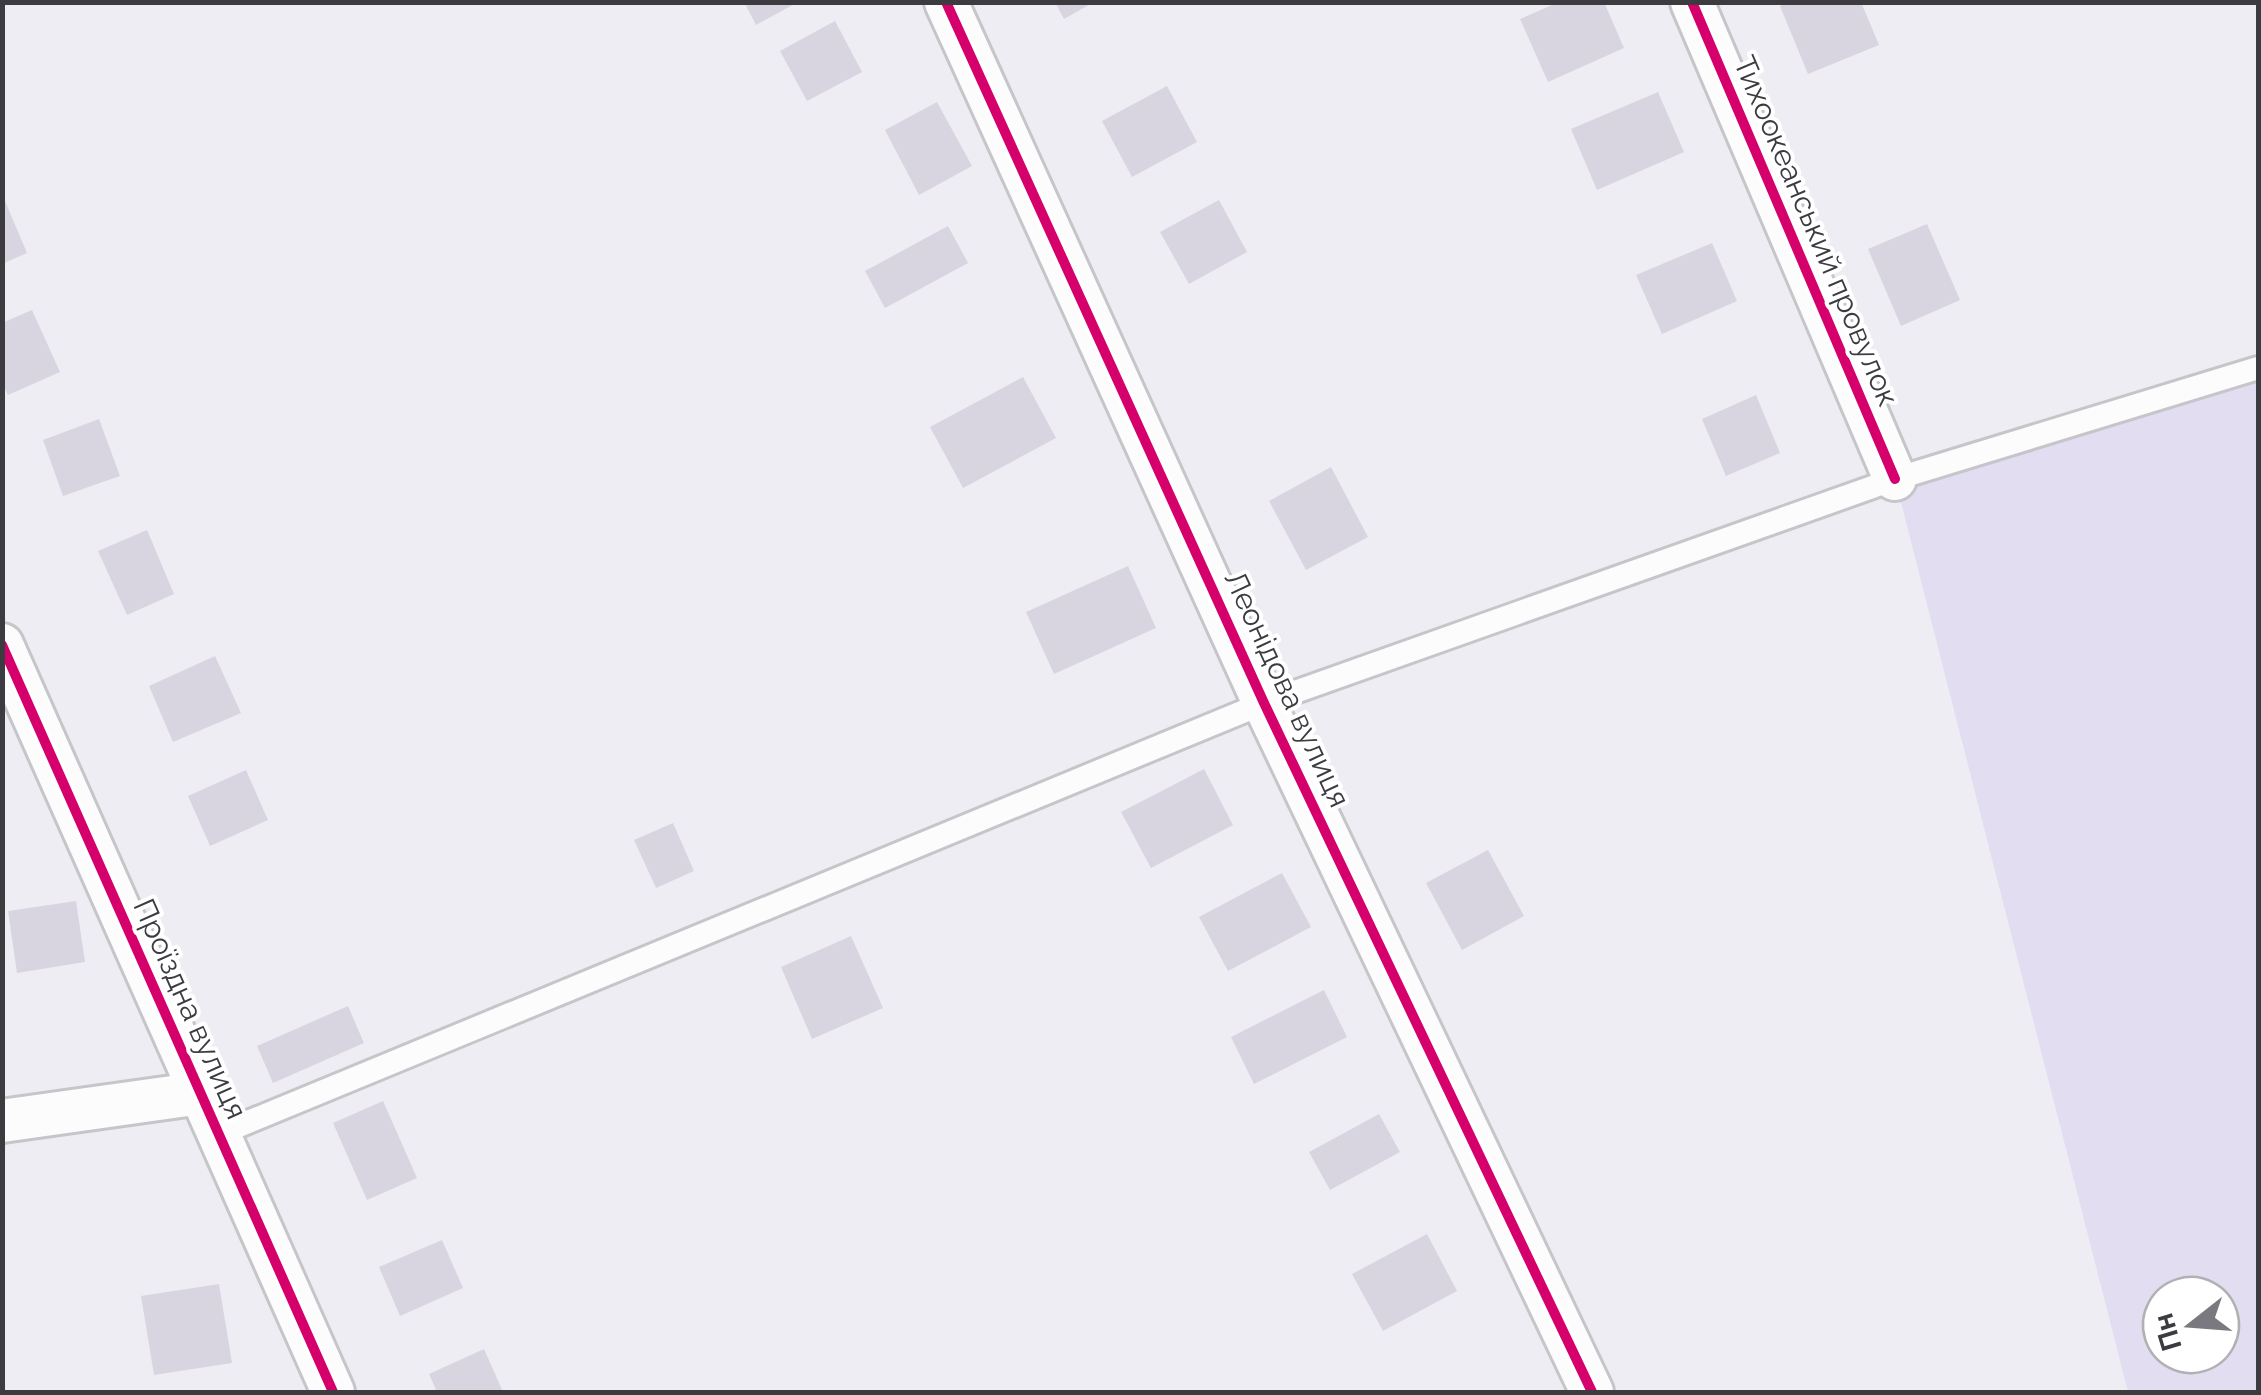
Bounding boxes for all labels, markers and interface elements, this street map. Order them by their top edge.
street label: Тихоокеанський провулок [1727,51,1906,411]
street label: Леонідова вулиця [1217,565,1358,813]
street label: Проїздна вулиця [126,893,255,1124]
north arrow [2141,1275,2241,1375]
text: Пн [2146,1310,2189,1355]

